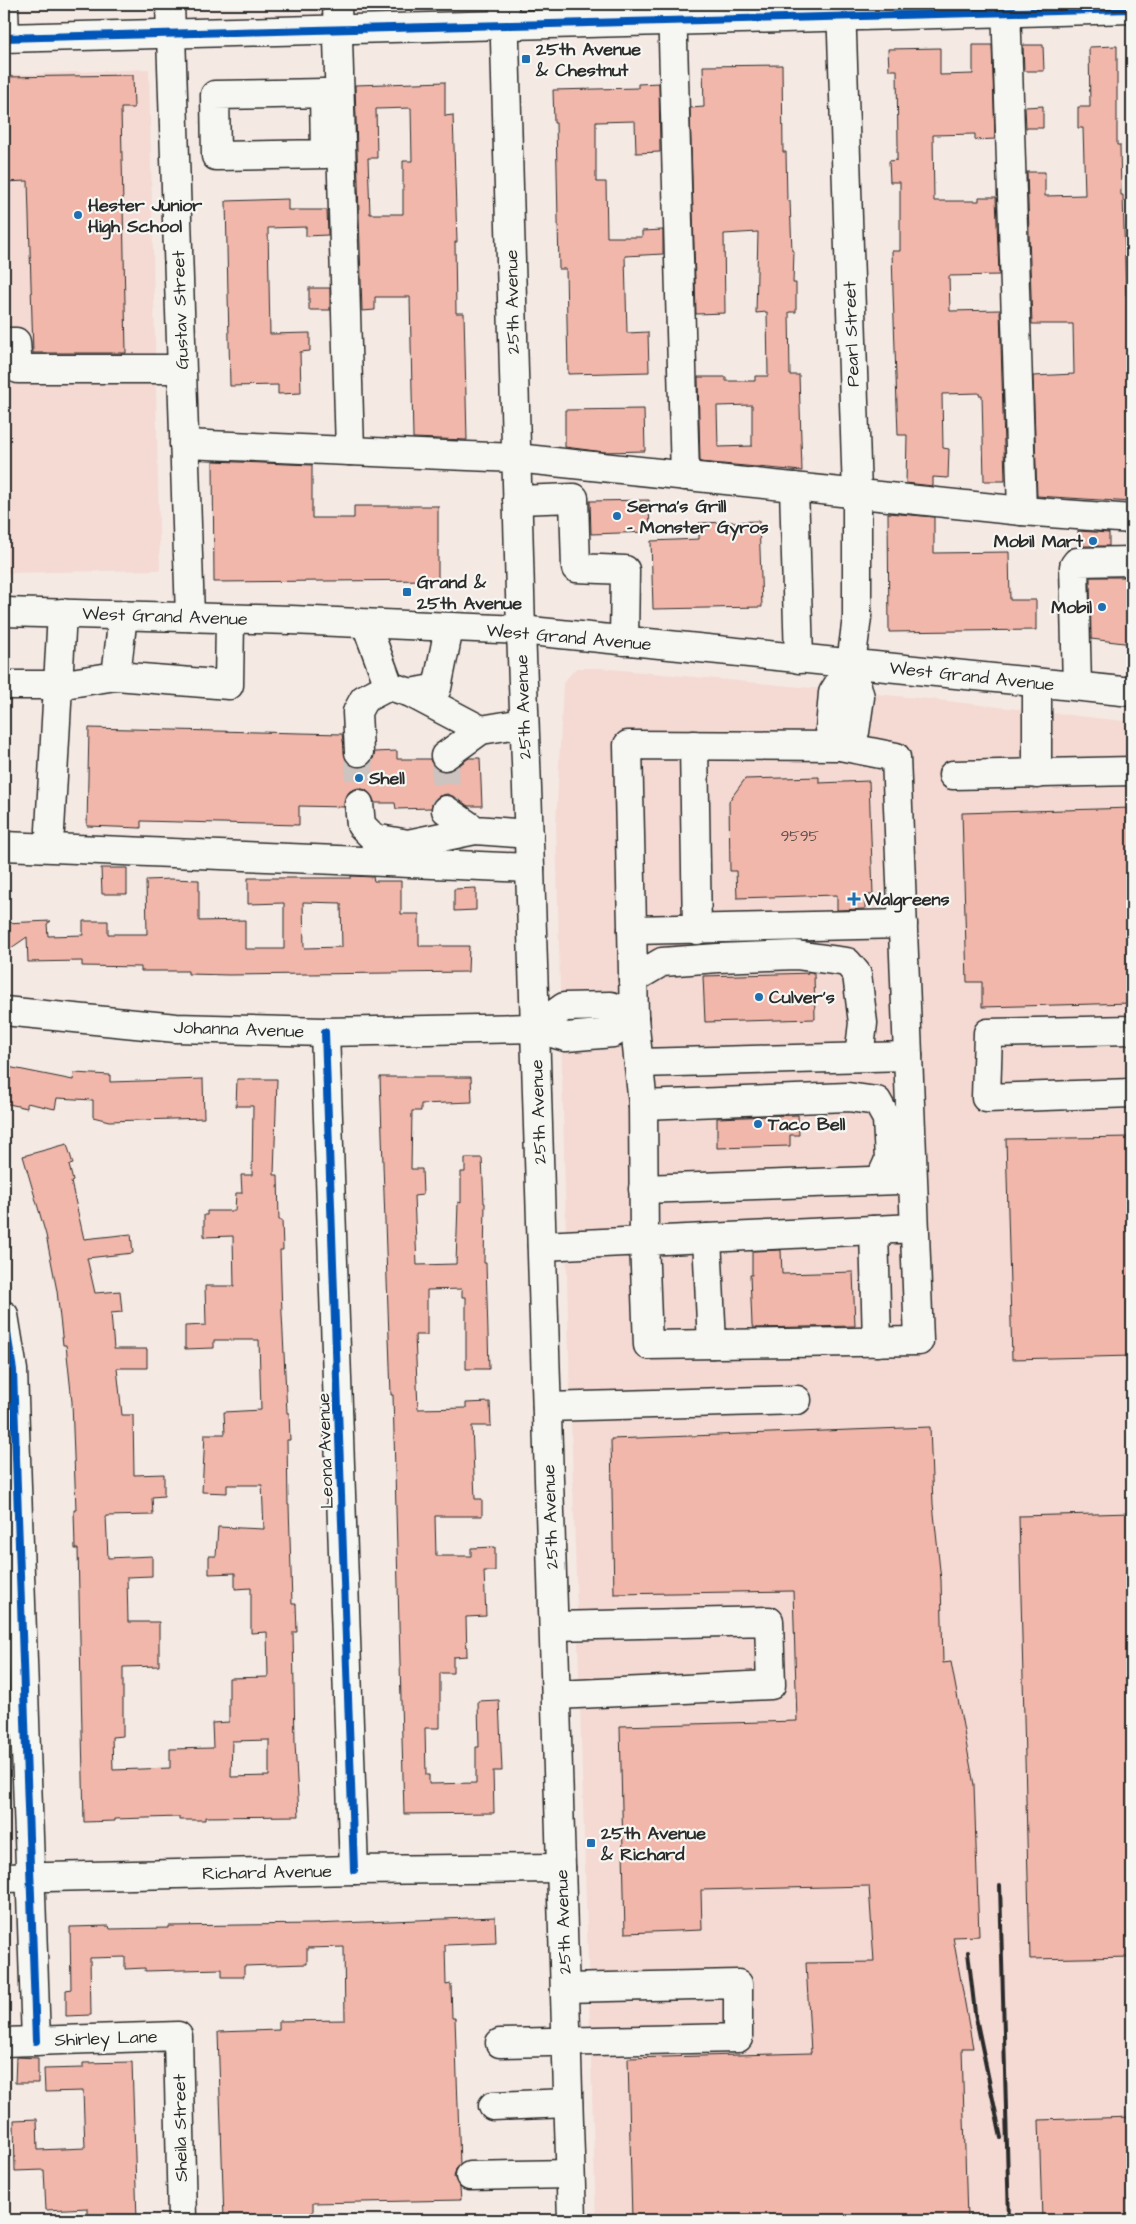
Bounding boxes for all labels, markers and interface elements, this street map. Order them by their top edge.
place label: 25th Avenue & Chestnut [535,37,641,83]
marker: 25th Avenue & Chestnut [520,53,532,65]
place label: Hester Junior High School [88,193,202,240]
marker: Hester Junior High School [72,209,84,221]
street label: Gustav Street [166,249,195,370]
street label: 25th Avenue [499,249,526,355]
street label: Pearl Street [837,280,866,387]
place label: Serna's Grill - Monster Gyros [626,494,768,541]
marker: Serna's Grill - Monster Gyros [611,510,623,522]
place label: Mobil Mart [994,529,1084,554]
marker: Mobil Mart [1087,535,1099,547]
place label: Grand & 25th Avenue [416,570,522,616]
marker: Grand & 25th Avenue [401,586,413,598]
place label: Mobil [1051,595,1092,620]
street label: West Grand Avenue [82,601,248,632]
marker: Mobil [1096,601,1108,613]
street label: West Grand Avenue [485,618,653,657]
street label: 25th Avenue [509,654,538,760]
street label: West Grand Avenue [888,655,1056,698]
place label: Shell [368,766,405,791]
marker: Shell [353,772,365,784]
house number: 9595 [781,826,820,847]
place label: Walgreens [863,887,950,913]
marker: Walgreens [848,893,860,905]
place label: Culver's [769,985,835,1010]
marker: Culver's [753,991,765,1003]
street label: Johanna Avenue [173,1015,305,1044]
street label: 25th Avenue [524,1059,553,1165]
place label: Taco Bell [767,1112,845,1137]
marker: Taco Bell [752,1118,764,1130]
street label: Leona Avenue [311,1392,340,1509]
street label: 25th Avenue [536,1464,565,1570]
place label: 25th Avenue & Richard [600,1821,706,1867]
marker: 25th Avenue & Richard [585,1837,597,1849]
street label: Richard Avenue [202,1859,332,1886]
street label: 25th Avenue [549,1869,578,1975]
street label: Shirley Lane [54,2024,158,2054]
street label: Sheila Street [167,2073,194,2182]

